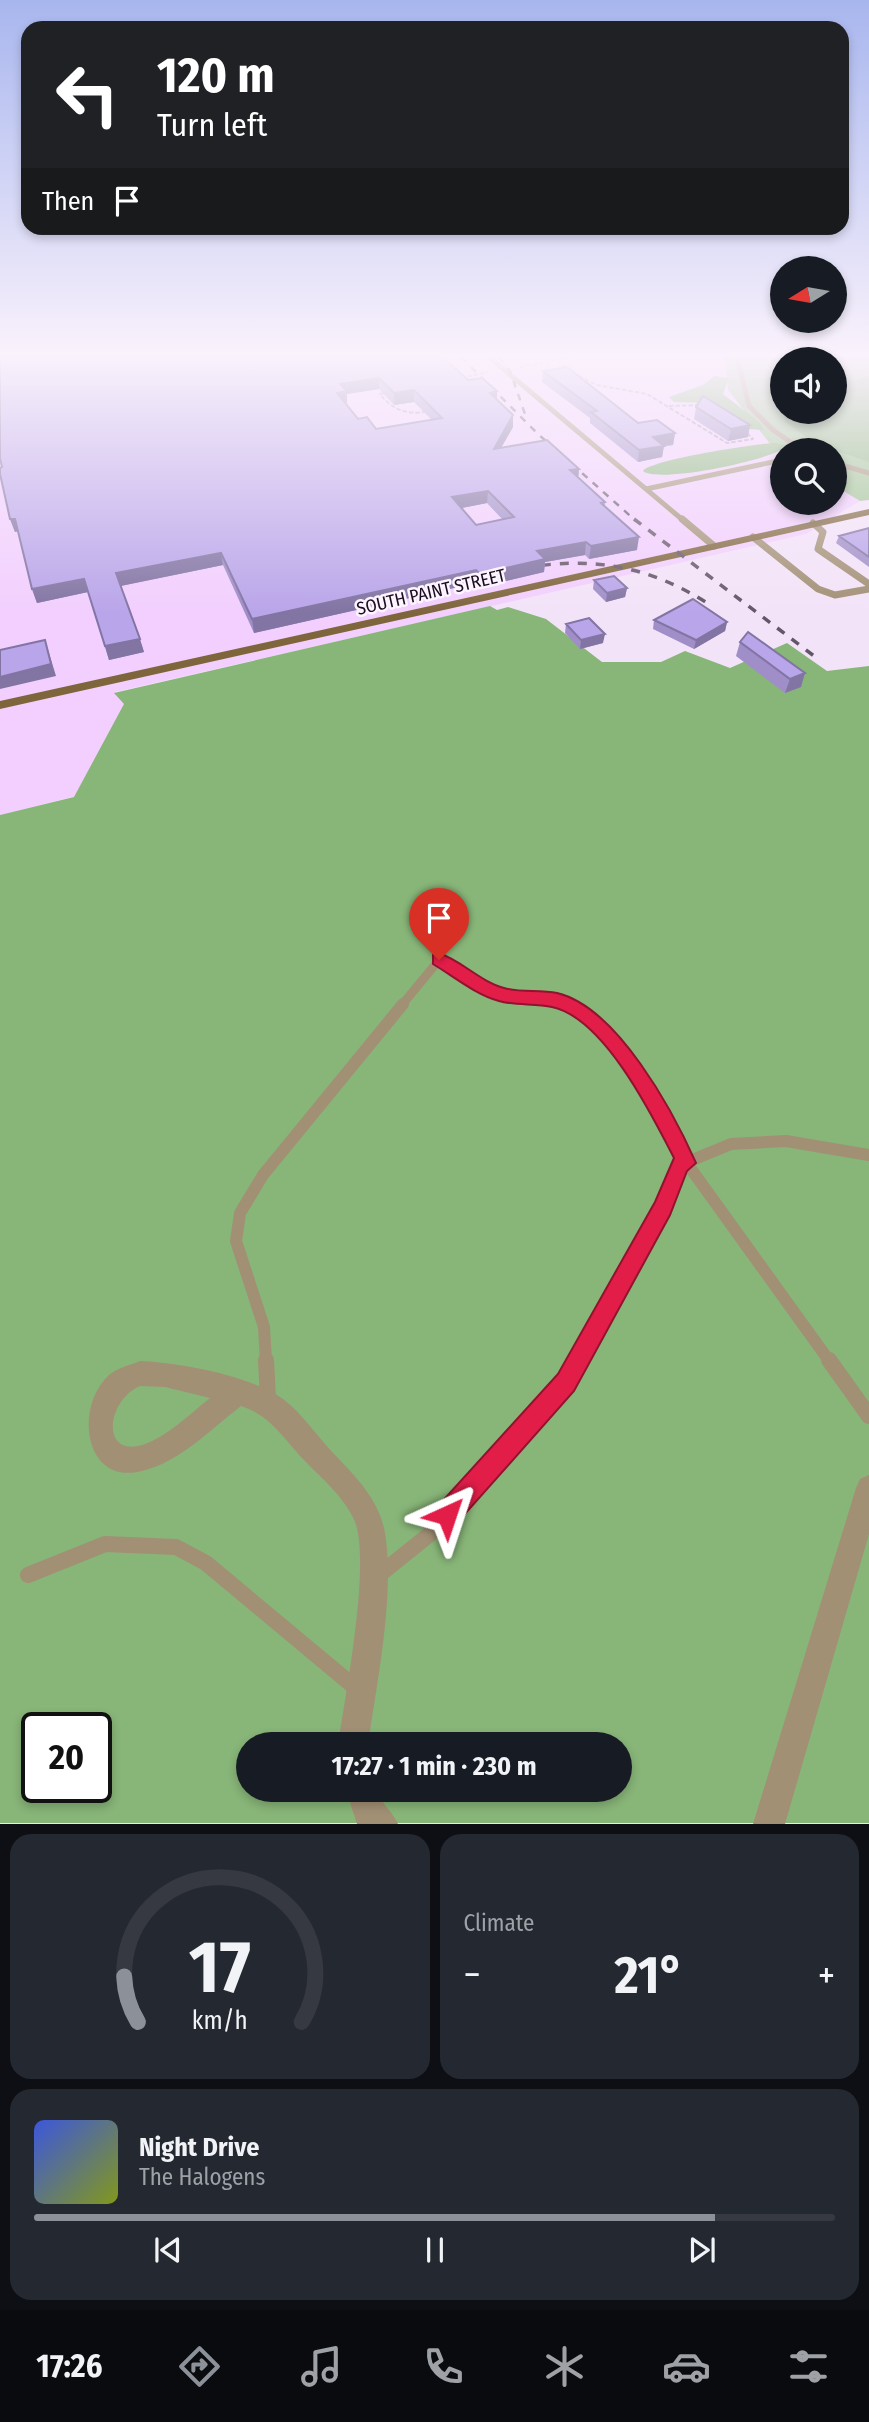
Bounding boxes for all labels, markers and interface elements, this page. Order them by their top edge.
text: 120 m [157,46,275,105]
icon: left [42,49,133,140]
text: Turn left [157,106,267,144]
icon: arrive [108,182,146,220]
text: Then [42,186,94,217]
north arrow [770,256,847,332]
map controls [770,256,847,515]
button: sound [770,347,847,424]
button: search [770,438,847,515]
street label: SOUTH PAINT STREET [354,564,508,620]
pin [409,888,469,960]
icon: arrive [420,899,458,937]
position arrow [410,1478,484,1552]
speed limit sign: 20 [21,1712,112,1803]
text: 17:27 · 1 min · 230 m [332,1751,536,1782]
text: Climate [464,1909,534,1937]
text: 17 [189,1925,251,2012]
text: 21° [614,1944,684,2007]
text: − [464,1952,481,1998]
text: + [818,1952,835,1998]
text: km/h [192,2006,248,2036]
text: Night Drive [139,2132,259,2163]
text: The Halogens [139,2163,265,2191]
icon: previous [149,2231,187,2269]
icon: pause [416,2231,454,2269]
icon: next [683,2231,721,2269]
icon: directions [175,2342,224,2391]
icon: music [297,2342,346,2391]
icon: phone [419,2342,468,2391]
icon: climate [540,2342,589,2391]
icon: car [662,2342,711,2391]
icon: filters [784,2342,833,2391]
text: 17:26 [36,2347,102,2385]

